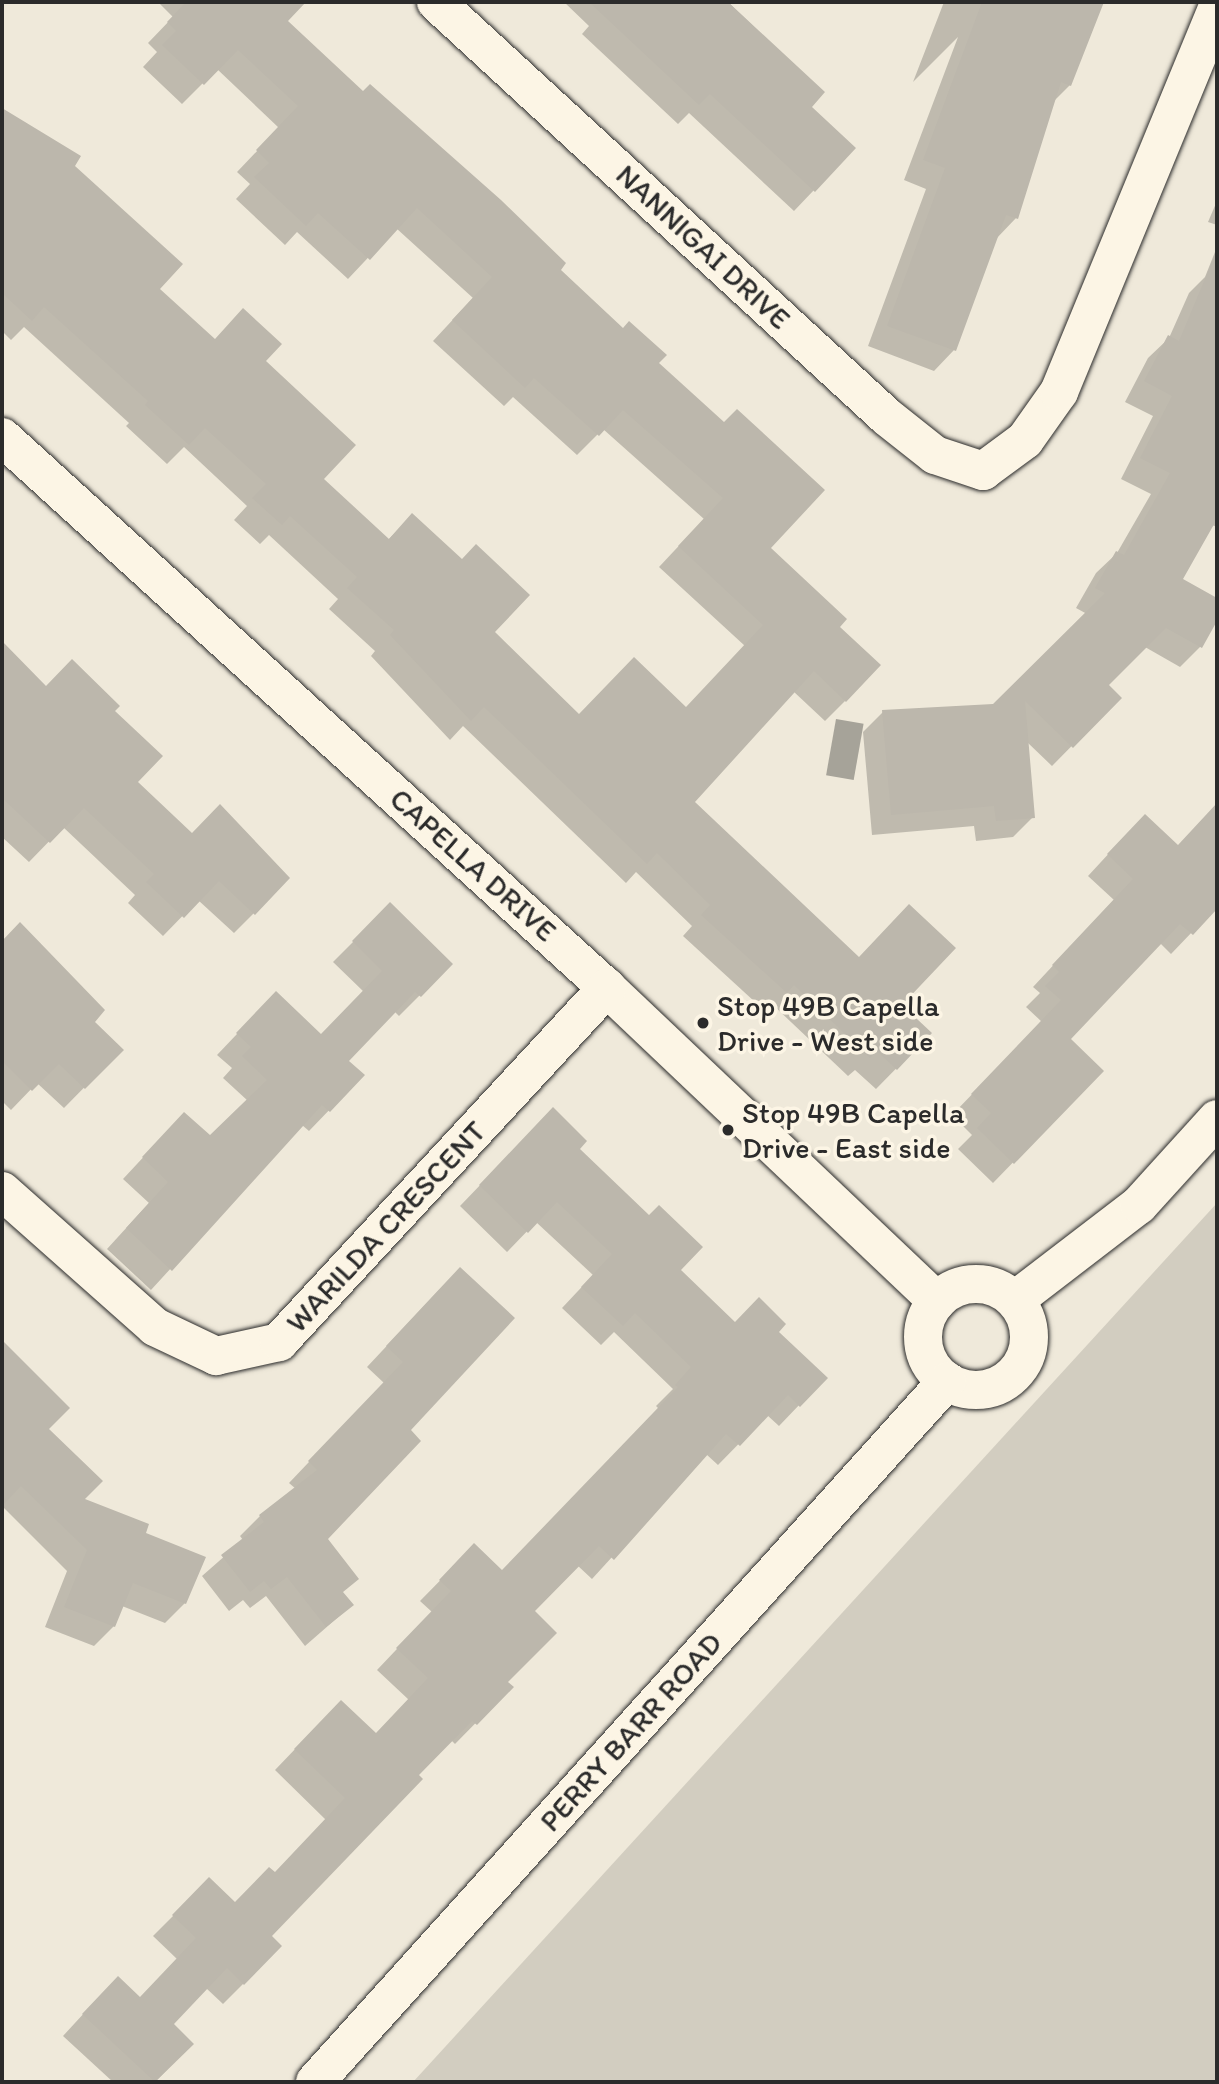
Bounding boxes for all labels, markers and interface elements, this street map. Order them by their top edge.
street label: NANNIGAI DRIVE [607,156,799,338]
street label: CAPELLA DRIVE [382,780,564,950]
place label: Stop 49B Capella Drive - West side [717,988,939,1058]
marker: Stop 49B Capella Drive - West side [695,1015,711,1031]
place label: Stop 49B Capella Drive - East side [742,1095,964,1166]
street label: WARILDA CRESCENT [279,1114,493,1340]
marker: Stop 49B Capella Drive - East side [720,1122,736,1138]
street label: PERRY BARR ROAD [532,1625,730,1839]

